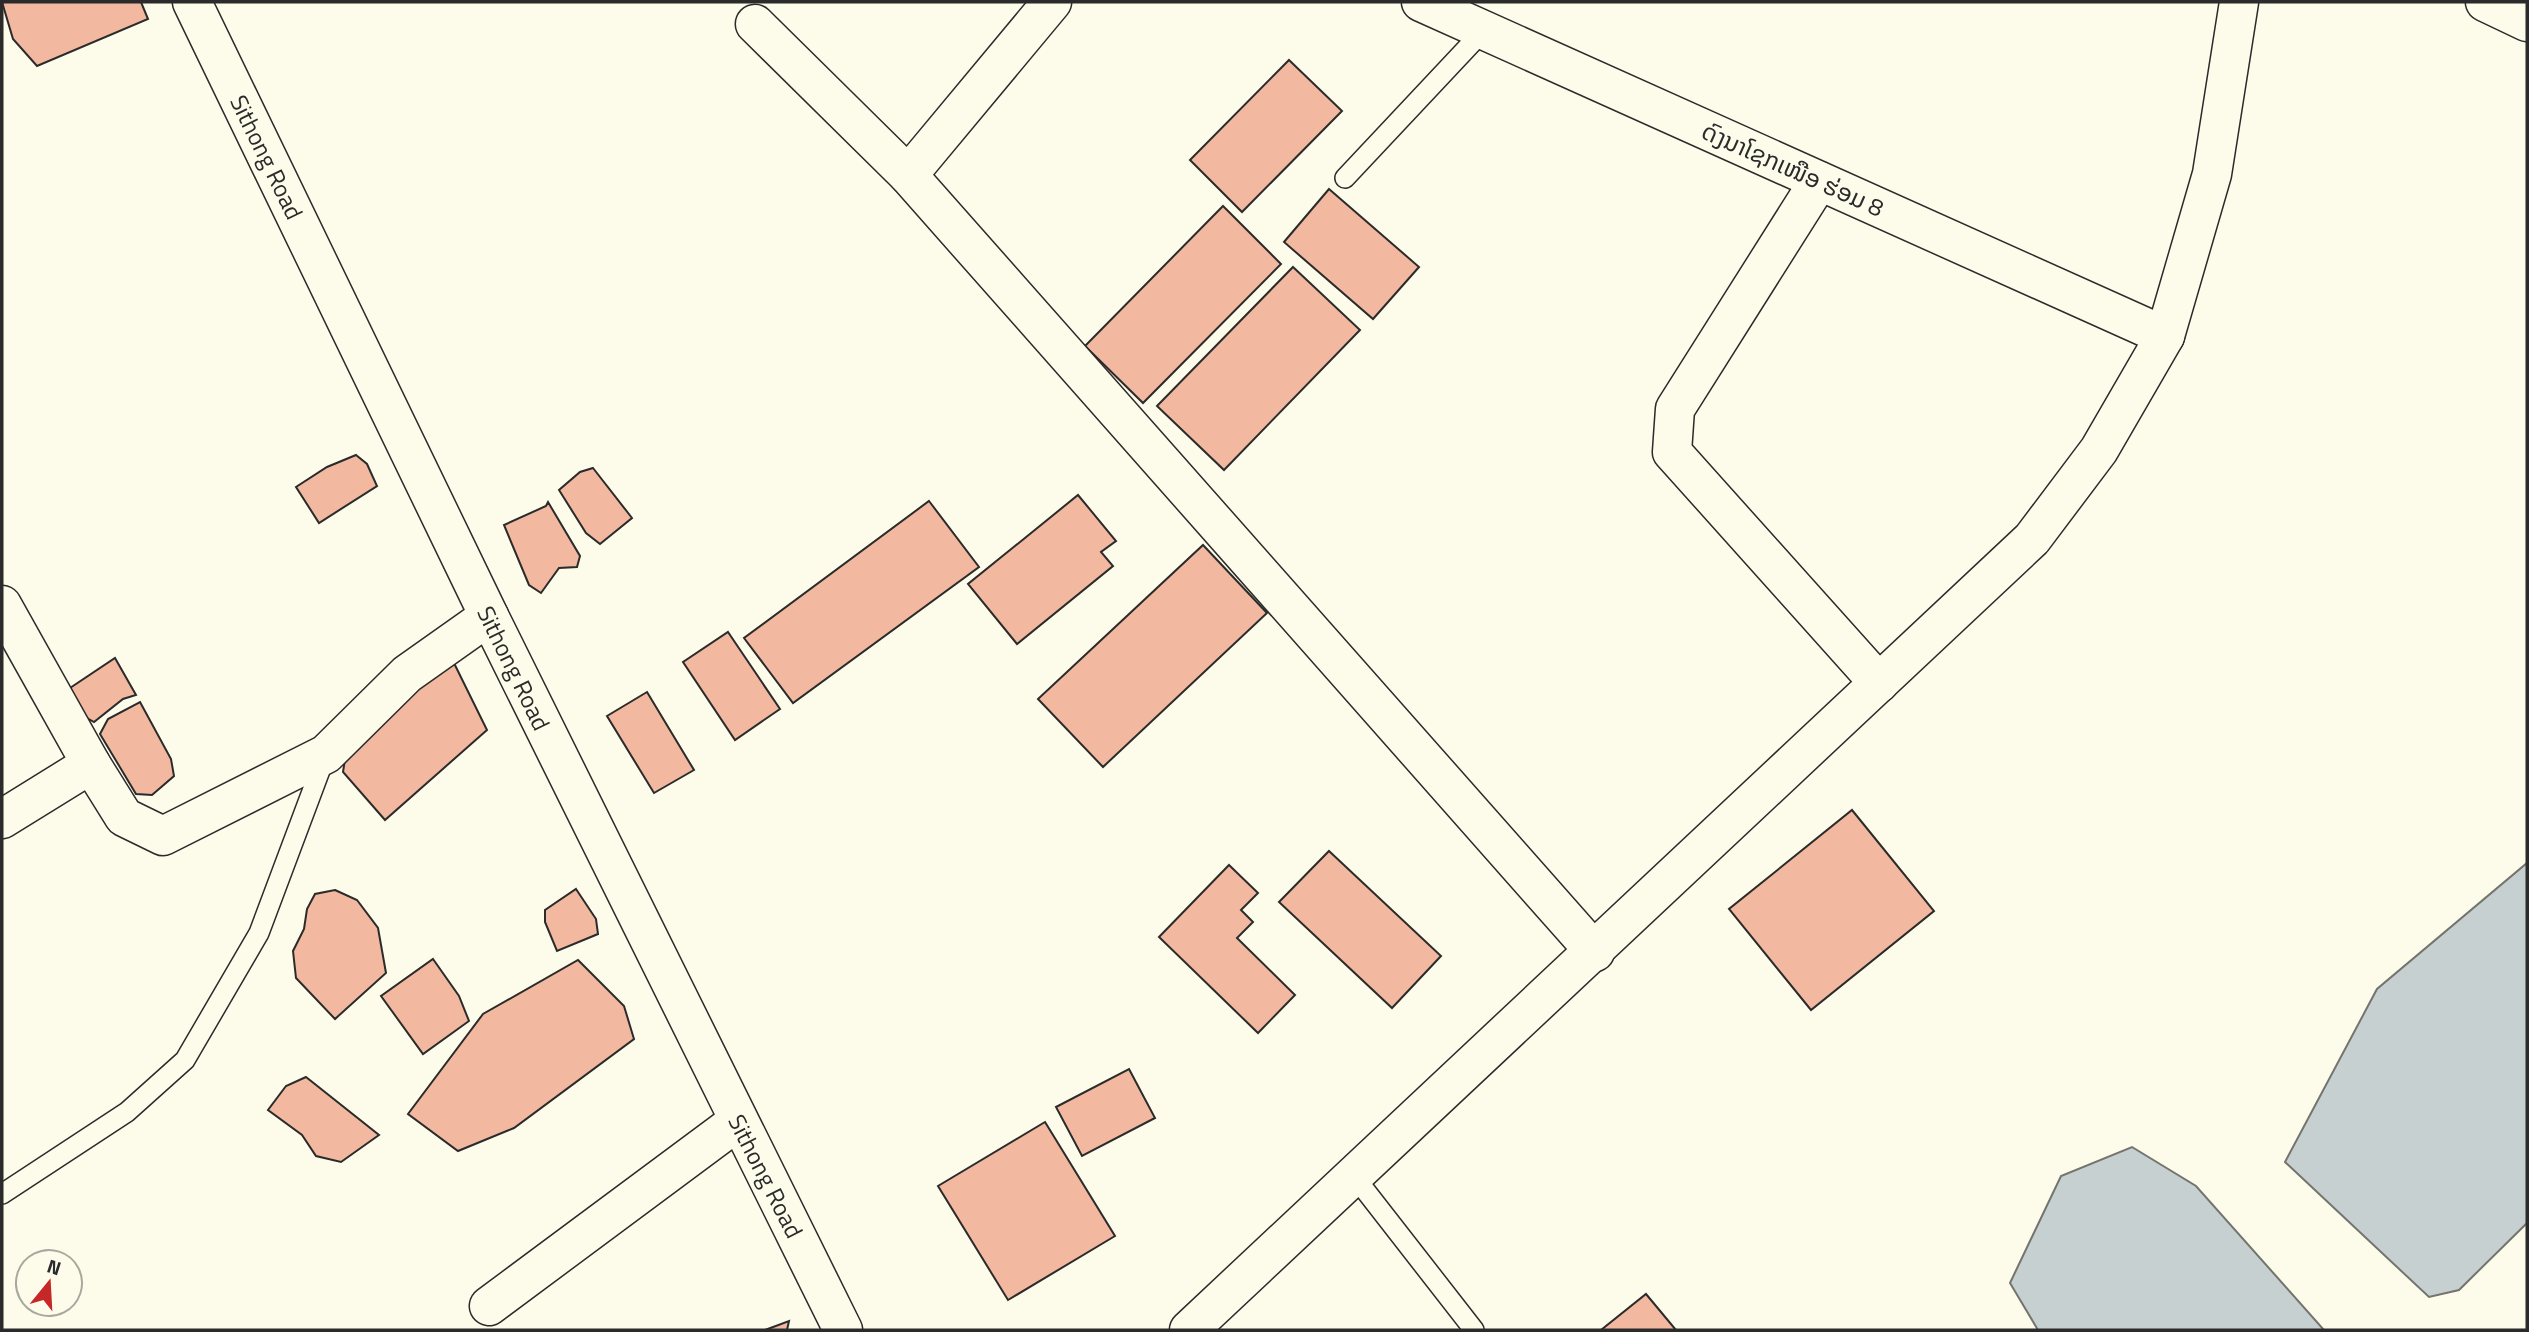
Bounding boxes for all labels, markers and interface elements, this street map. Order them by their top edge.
street label: Sithong Road [221,89,313,225]
street label: ດົງນາໂຊກເໜືອ ຮ່ອມ 8 [1696,113,1890,225]
street label: Sithong Road [468,600,560,736]
street label: Sithong Road [719,1108,813,1244]
north arrow [14,1248,84,1318]
text: N [44,1251,65,1282]

